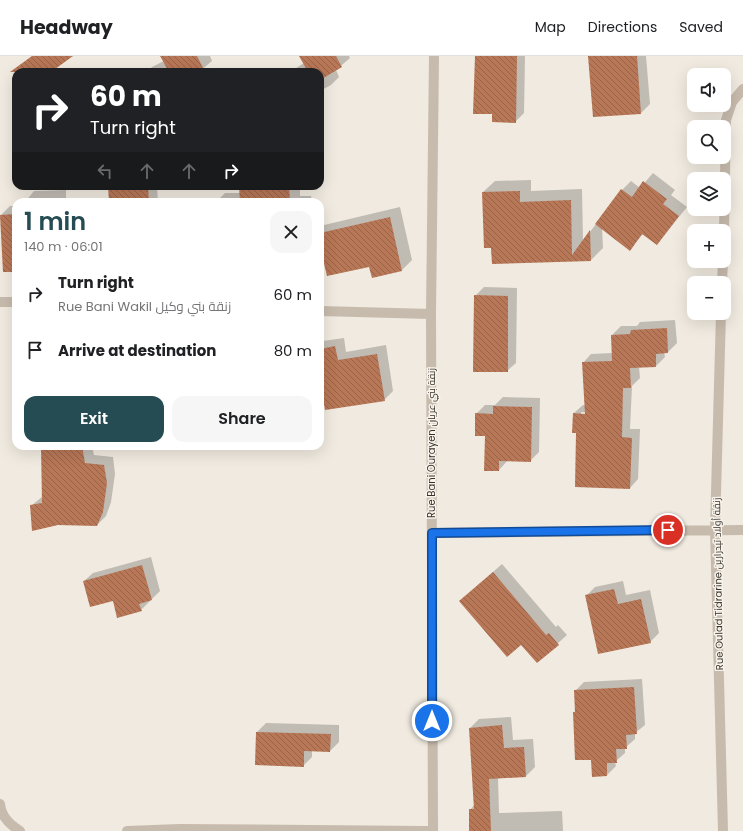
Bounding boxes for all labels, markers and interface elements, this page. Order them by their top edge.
text: Headway [20,14,113,41]
text: Map [535,17,566,37]
text: Directions [588,17,657,37]
text: Saved [679,17,723,37]
map controls [687,68,731,320]
button: sound [687,68,731,112]
text: 60 m [90,77,162,116]
icon: right [24,84,76,136]
text: Turn right [90,115,176,140]
button: search [687,120,731,164]
icon: left [94,160,116,182]
icon: ahead [136,160,158,182]
icon: ahead [178,160,200,182]
icon: right [220,160,242,182]
button: layers [687,172,731,216]
text: 1 min [24,205,86,238]
button: close [270,211,312,253]
button: + [687,224,731,268]
text: 140 m · 06:01 [24,237,103,256]
text: Turn right [58,272,134,293]
button: − [687,276,731,320]
icon: right [24,283,46,305]
text: 60 m [274,284,312,305]
text: Rue Bani Wakil زنقة بني وكيل [58,297,231,316]
icon: arrive [24,339,46,361]
text: Arrive at destination [58,340,216,361]
text: 80 m [274,340,312,361]
street label: Rue Bani Ourayen زنقة بني عريان [424,368,439,518]
button: Exit [24,396,164,442]
button: Share [172,396,312,442]
street label: Rue Oulad Tidrarine زنقة أولاد تيدرارين [709,498,727,670]
pin [651,513,685,547]
icon: arrive [657,519,679,541]
position arrow [411,700,453,742]

